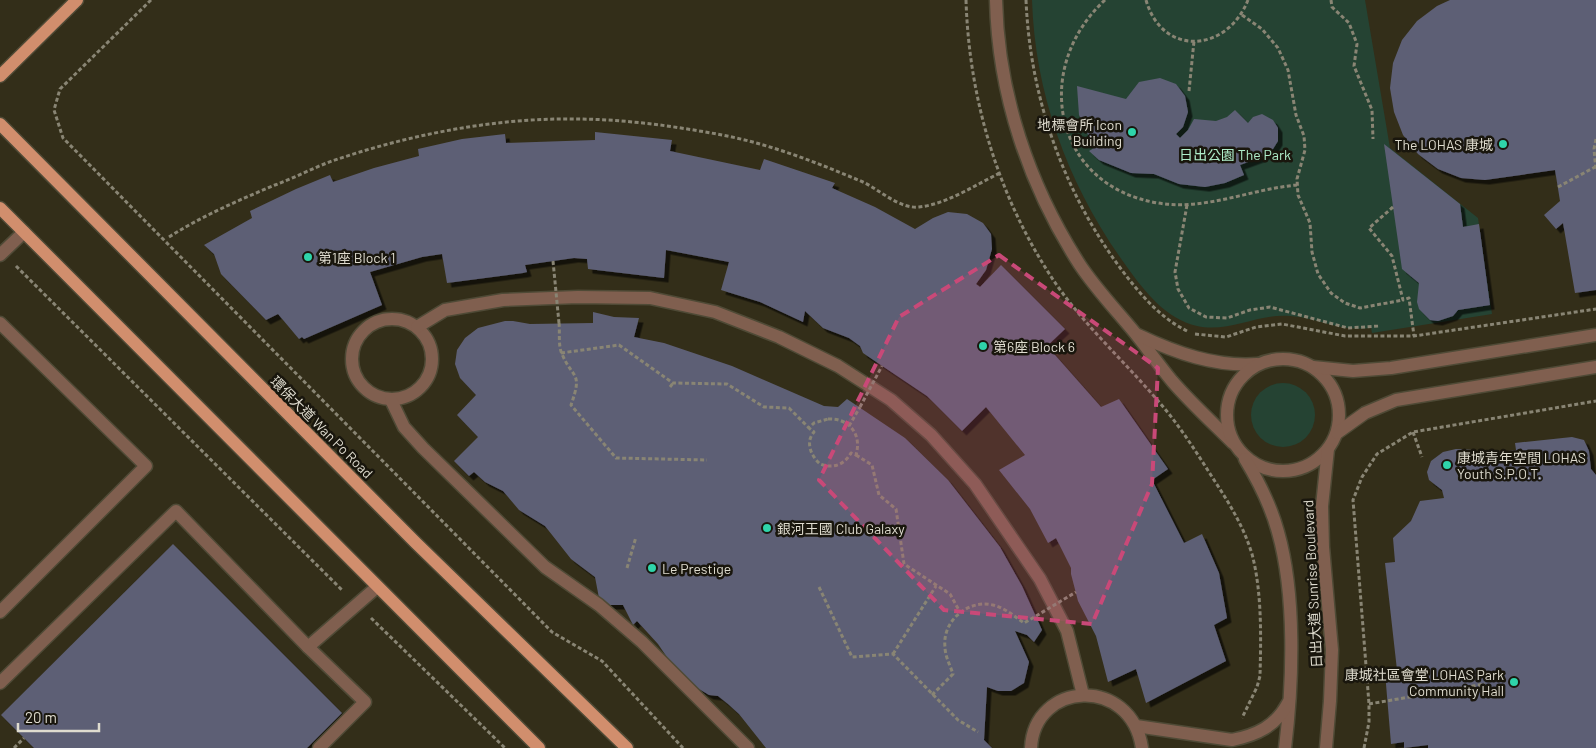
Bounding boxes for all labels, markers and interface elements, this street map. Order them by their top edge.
place label: 地標會所 Icon Building [1037,116,1122,149]
marker: 地標會所 Icon Building [1126,126,1138,138]
place label: The LOHAS 康城 [1394,136,1493,153]
marker: The LOHAS 康城 [1497,138,1509,150]
park label: 日出公園 The Park [1179,146,1291,163]
place label: 第1座 Block 1 [318,249,395,266]
marker: 第1座 Block 1 [302,251,314,263]
place label: 第6座 Block 6 [993,338,1075,355]
marker: 第6座 Block 6 [977,340,989,352]
street label: 環保大道 Wan Po Road [267,372,377,482]
place label: 康城青年空間 LOHAS Youth S.P.O.T. [1457,449,1586,482]
marker: 康城青年空間 LOHAS Youth S.P.O.T. [1441,459,1453,471]
street label: 日出大道 Sunrise Boulevard [1299,499,1325,669]
place label: 銀河王國 Club Galaxy [777,520,905,537]
marker: 銀河王國 Club Galaxy [761,522,773,534]
place label: Le Prestige [662,560,731,577]
marker: Le Prestige [646,562,658,574]
place label: 康城社區會堂 LOHAS Park Community Hall [1345,666,1504,699]
marker: 康城社區會堂 LOHAS Park Community Hall [1508,676,1520,688]
scale bar [18,700,99,732]
text: 20 m [25,708,57,726]

